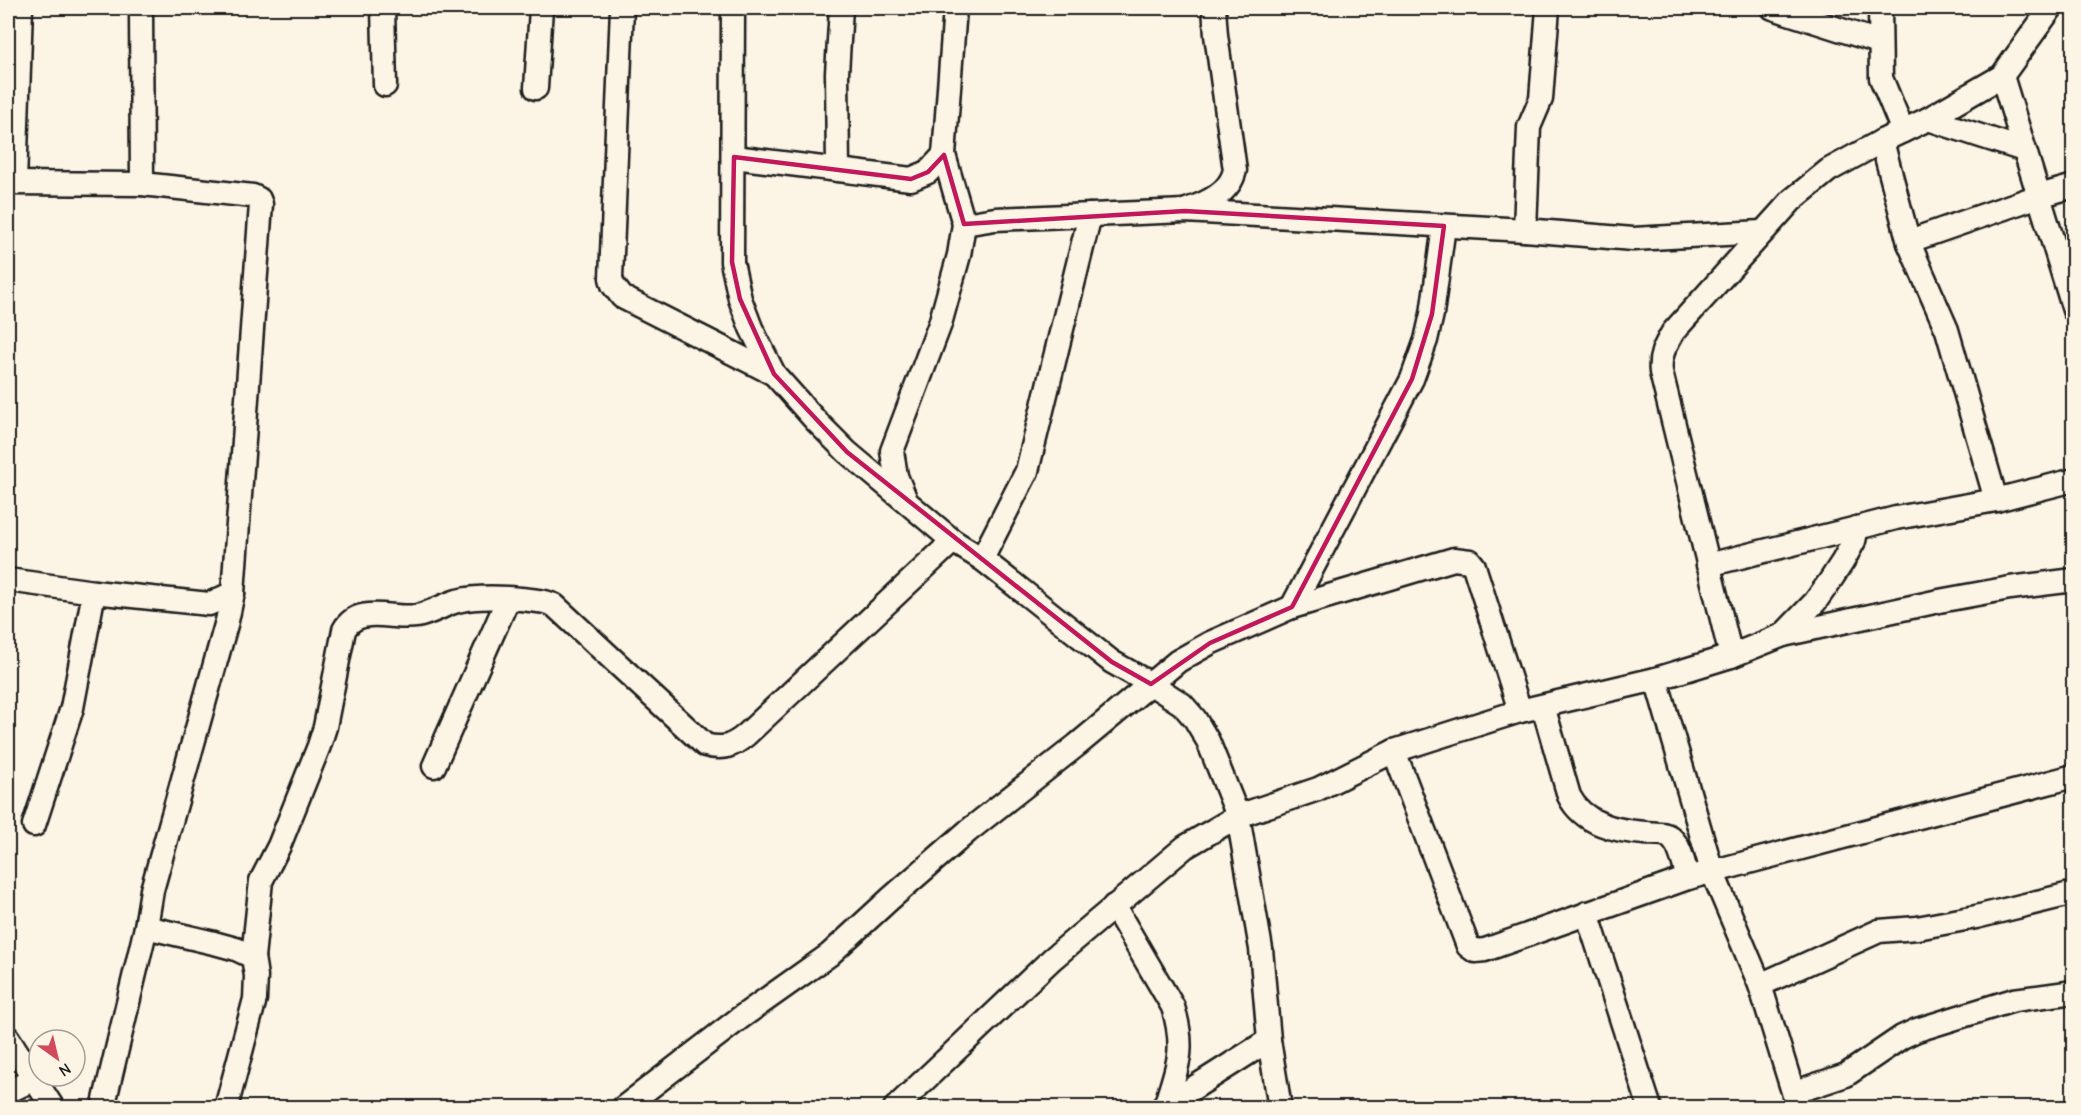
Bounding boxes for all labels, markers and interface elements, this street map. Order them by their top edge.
north arrow [27,1028,87,1088]
text: N [55,1059,74,1080]

